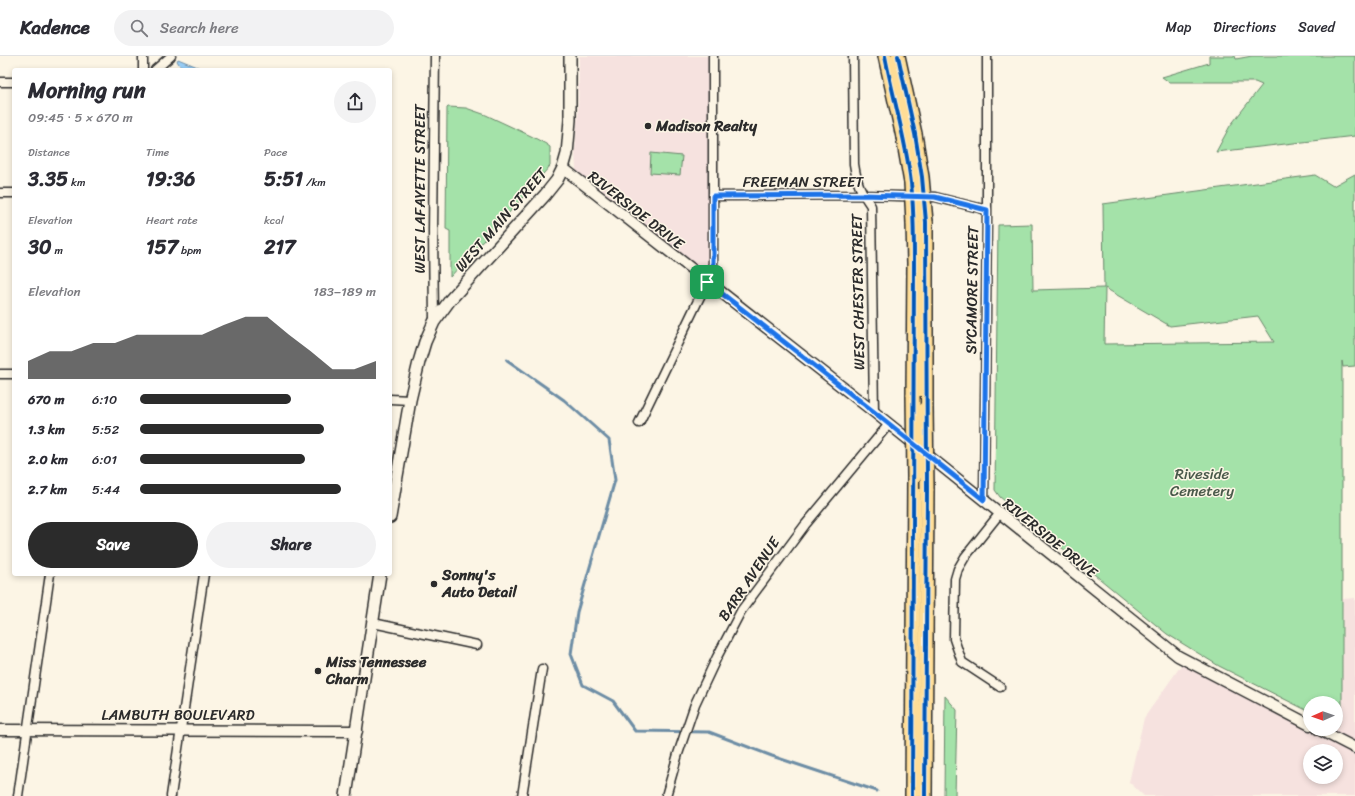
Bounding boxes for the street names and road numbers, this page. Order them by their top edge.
street label: WEST LAFAYETTE STREET [407,103,433,274]
street label: WEST MAIN STREET [448,161,555,278]
street label: RIVERSIDE DRIVE [582,164,691,257]
street label: FREEMAN STREET [743,169,864,195]
street label: WEST CHESTER STREET [844,212,872,370]
street label: SYCAMORE STREET [958,224,986,354]
street label: RIVERSIDE DRIVE [997,491,1105,586]
street label: BARR AVENUE [711,530,788,626]
street label: LAMBUTH BOULEVARD [102,702,255,728]

